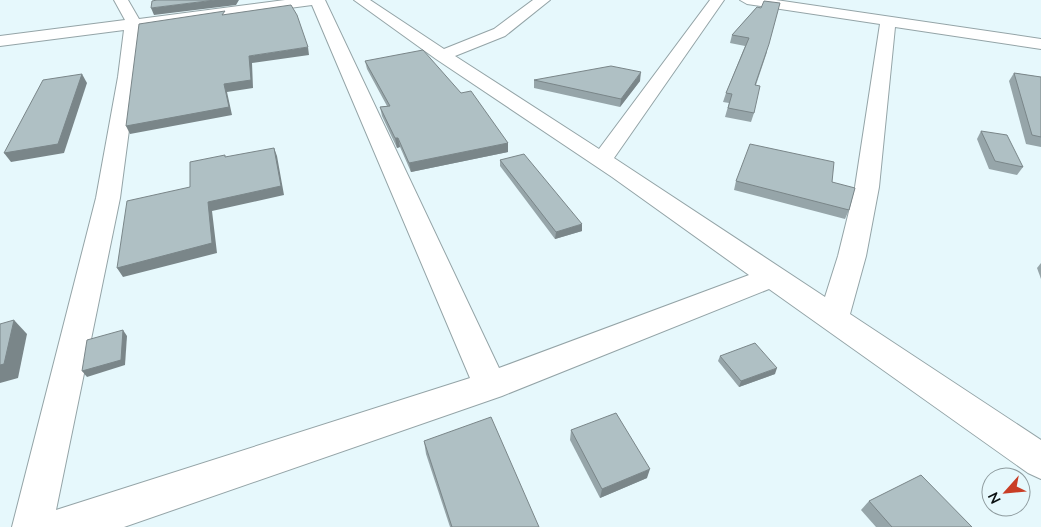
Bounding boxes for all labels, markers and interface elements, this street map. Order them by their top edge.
north arrow [981,467,1031,517]
text: N [984,489,1004,507]

